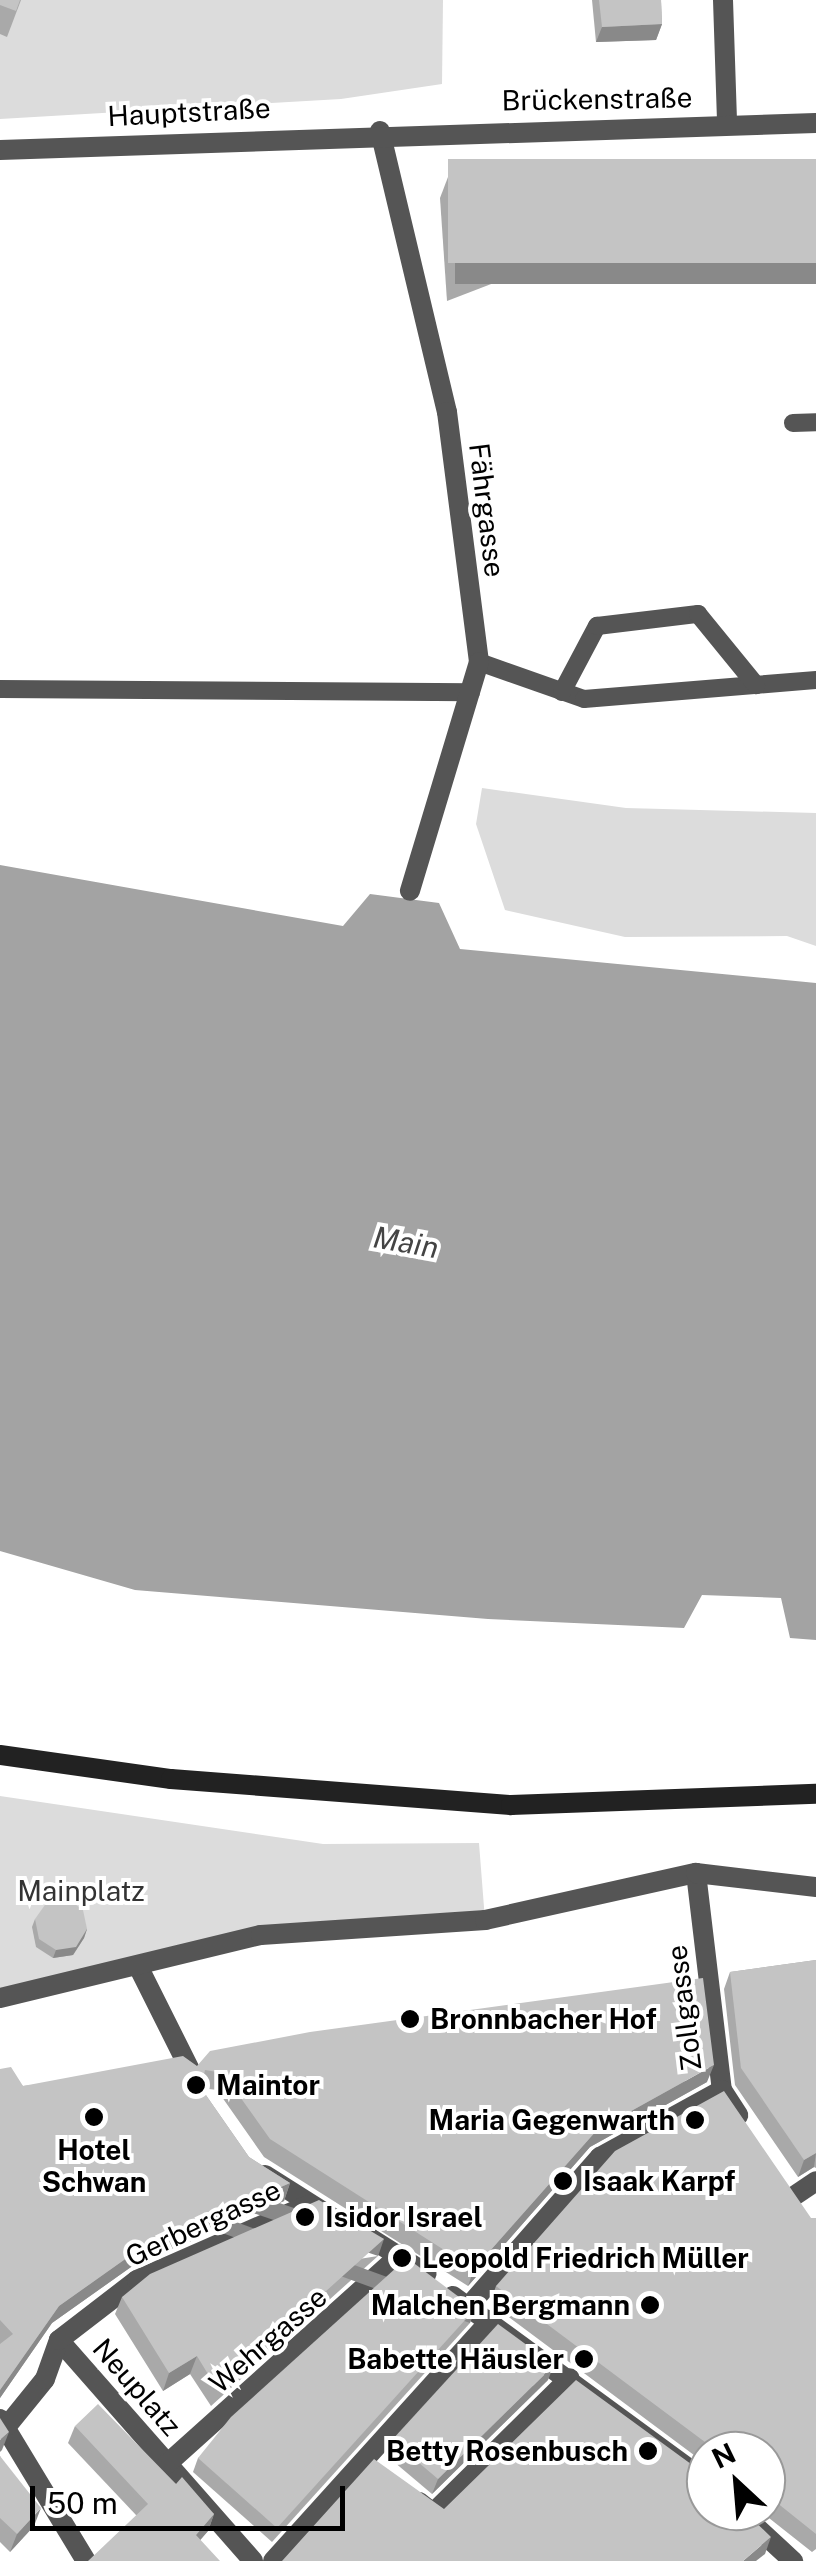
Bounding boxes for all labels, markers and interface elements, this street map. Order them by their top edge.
street label: Brückenstraße [501,81,693,117]
street label: Hauptstraße [107,91,271,133]
street label: Fährgasse [462,441,512,579]
water label: Main [371,1219,441,1265]
park label: Mainplatz [17,1874,145,1908]
street label: Zollgasse [660,1943,708,2073]
place label: Bronnbacher Hof [430,2002,657,2036]
marker: Bronnbacher Hof [399,2008,421,2030]
place label: Maintor [216,2068,320,2102]
marker: Maintor [185,2074,207,2096]
place label: Maria Gegenwarth [429,2103,675,2137]
marker: Hotel Schwan [83,2106,105,2128]
marker: Maria Gegenwarth [684,2109,706,2131]
place label: Hotel Schwan [42,2133,146,2199]
place label: Isaak Karpf [583,2164,735,2198]
marker: Isaak Karpf [552,2170,574,2192]
street label: Gerbergasse [120,2173,286,2273]
place label: Isidor Israel [325,2200,483,2234]
marker: Isidor Israel [294,2206,316,2228]
place label: Leopold Friedrich Müller [422,2241,749,2275]
marker: Leopold Friedrich Müller [391,2247,413,2269]
street label: Wehrgasse [202,2280,334,2400]
place label: Malchen Bergmann [371,2288,630,2322]
marker: Malchen Bergmann [639,2294,661,2316]
street label: Neuplatz [86,2332,188,2442]
place label: Babette Häusler [347,2342,564,2376]
marker: Babette Häusler [573,2348,595,2370]
north arrow [686,2431,786,2531]
place label: Betty Rosenbusch [386,2434,628,2468]
text: N [706,2436,741,2475]
marker: Betty Rosenbusch [637,2440,659,2462]
scale bar [35,2466,350,2528]
text: 50 m [47,2485,118,2521]

